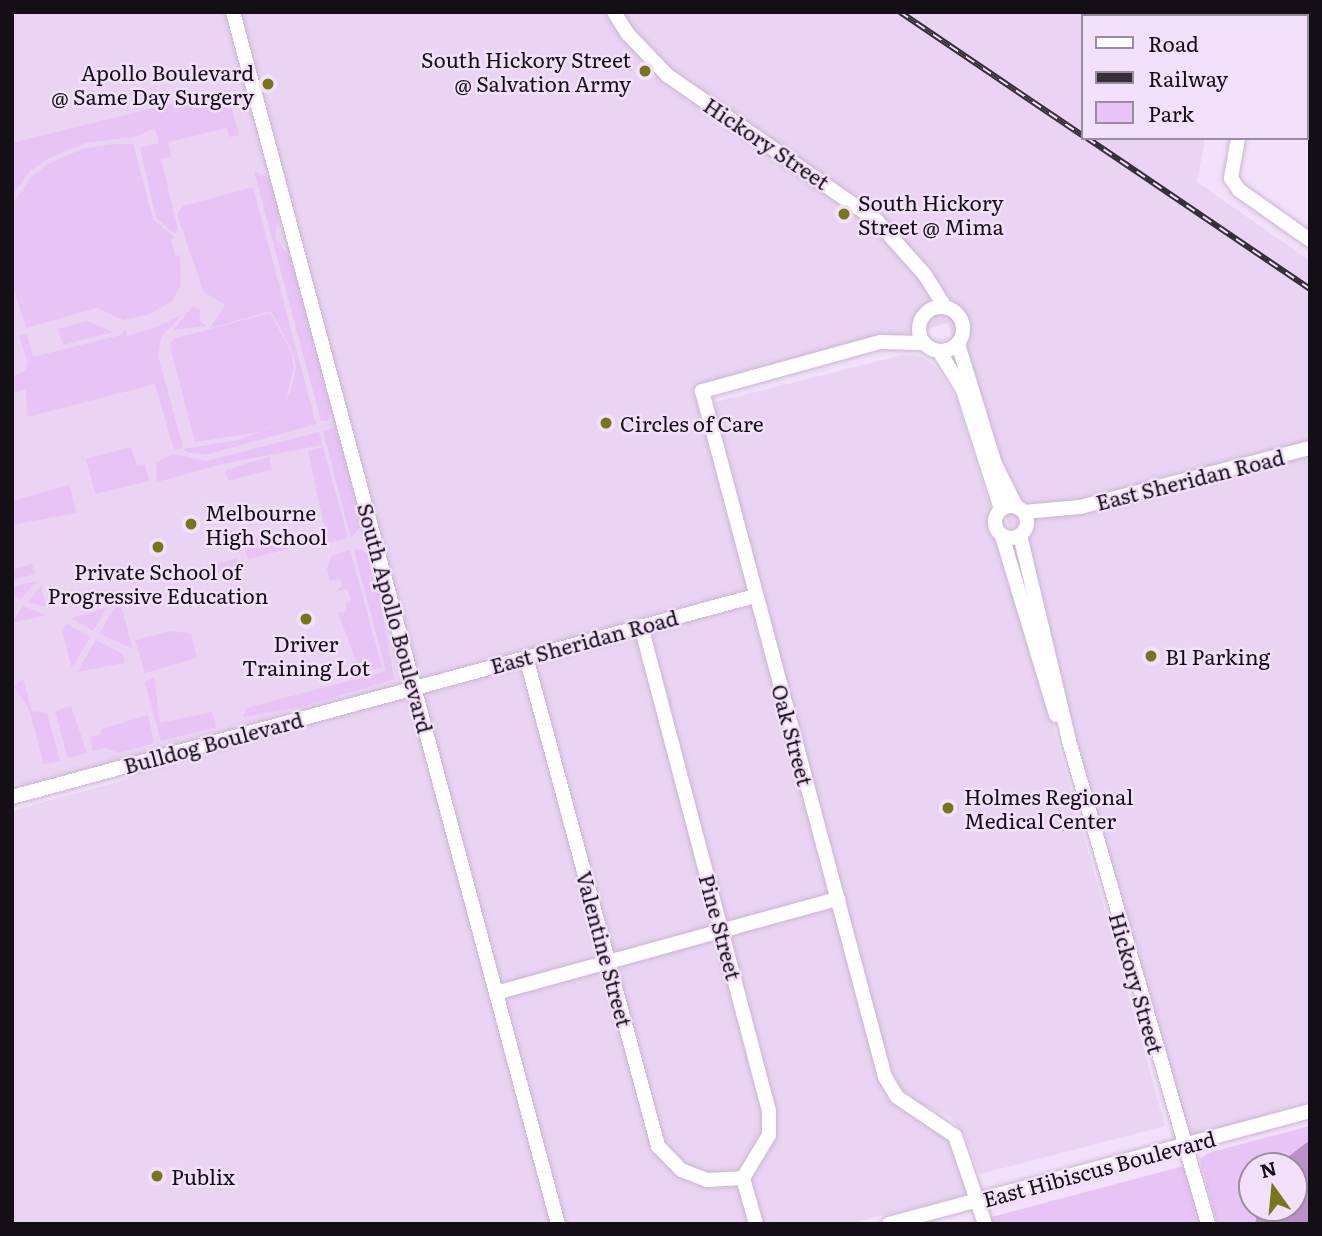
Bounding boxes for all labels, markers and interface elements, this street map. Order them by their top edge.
legend [1080,14,1308,140]
text: Road [1148,27,1199,58]
place label: South Hickory Street @ Salvation Army [421,46,631,96]
place label: Apollo Boulevard @ Same Day Surgery [51,59,254,109]
text: Railway [1148,62,1228,93]
marker: South Hickory Street @ Salvation Army [637,63,653,79]
marker: Apollo Boulevard @ Same Day Surgery [260,76,276,92]
street label: Hickory Street [699,92,835,194]
text: Park [1148,97,1194,128]
place label: South Hickory Street @ Mima [858,189,1004,239]
marker: South Hickory Street @ Mima [836,206,852,222]
place label: Circles of Care [620,410,764,436]
marker: Circles of Care [598,415,614,431]
street label: East Sheridan Road [1093,443,1287,515]
place label: Melbourne High School [205,499,327,549]
street label: South Apollo Boulevard [353,500,439,736]
marker: Melbourne High School [183,516,199,532]
marker: Private School of Progressive Education [150,539,166,555]
place label: Private School of Progressive Education [48,558,268,608]
street label: East Sheridan Road [487,604,681,678]
marker: Driver Training Lot [298,611,314,627]
place label: Driver Training Lot [242,630,370,680]
place label: B1 Parking [1165,643,1270,669]
marker: B1 Parking [1143,648,1159,664]
street label: Oak Street [767,681,819,789]
street label: Bulldog Boulevard [121,706,305,778]
place label: Holmes Regional Medical Center [964,783,1133,833]
marker: Holmes Regional Medical Center [938,798,958,818]
street label: Valentine Street [572,868,638,1030]
street label: Pine Street [695,871,747,983]
street label: Hickory Street [1105,909,1169,1057]
street label: East Hibiscus Boulevard [980,1125,1218,1211]
north arrow [1238,1152,1308,1222]
text: N [1257,1153,1279,1184]
place label: Publix [171,1163,235,1189]
marker: Publix [149,1168,165,1184]

